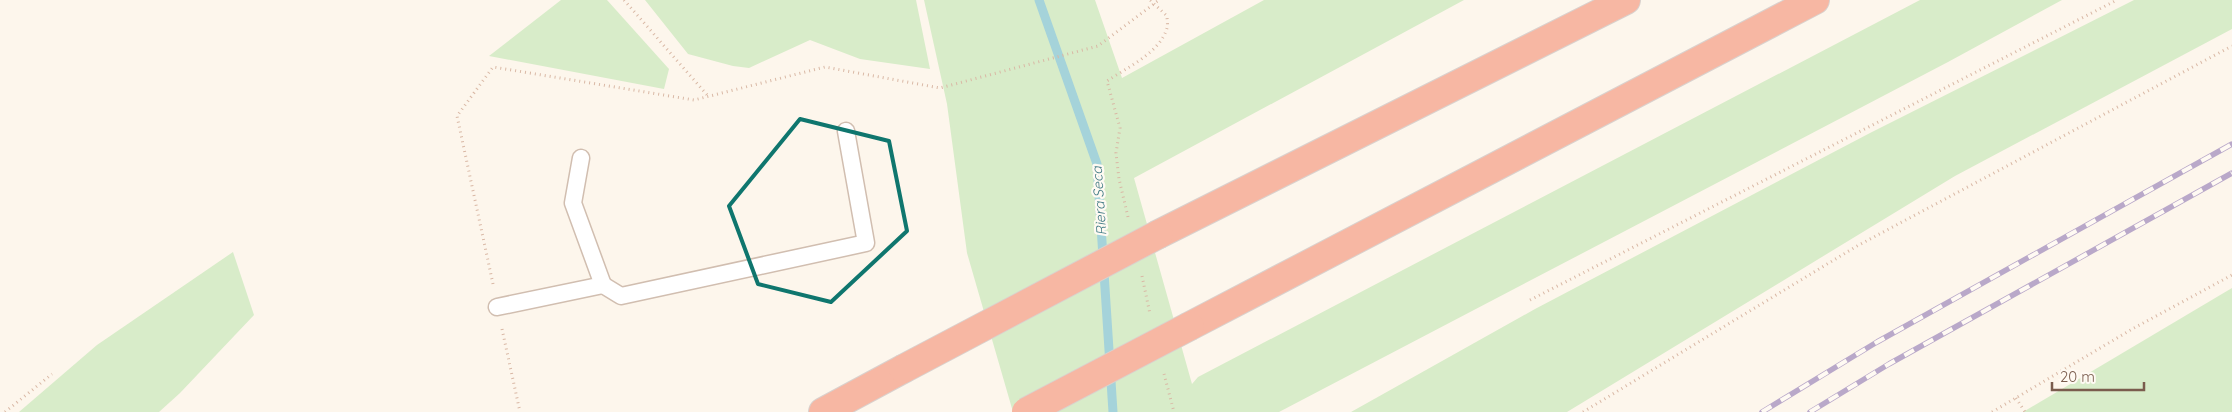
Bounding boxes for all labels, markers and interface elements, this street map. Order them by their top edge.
water label: Riera Seca [1087,164,1110,236]
scale bar [2052,360,2144,392]
text: 20 m [2060,367,2095,386]

